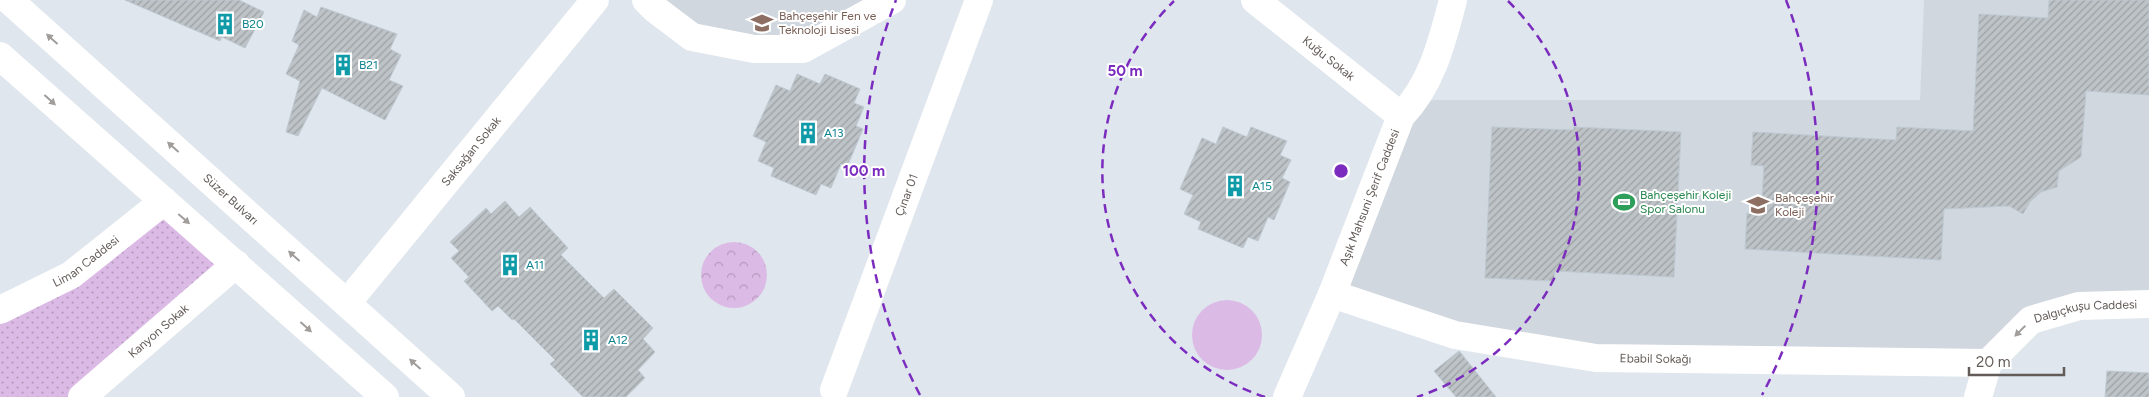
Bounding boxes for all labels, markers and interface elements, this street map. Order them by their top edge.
place label: Bahçeşehir Fen ve Teknoloji Lisesi [779,9,877,37]
school or university icon: Bahçeşehir Fen ve Teknoloji Lisesi [749,10,775,36]
building icon: B20 [212,11,238,37]
place label: B20 [242,17,264,31]
one-way arrow [47,33,59,45]
street label: Kuğu Sokak [1300,33,1358,84]
building icon: B21 [330,52,356,78]
place label: B21 [359,58,378,72]
text: 50 m [1107,62,1143,80]
one-way arrow [43,94,56,105]
street label: Saksağan Sokak [439,114,504,189]
building icon: A13 [795,120,821,146]
place label: A13 [824,126,844,140]
street label: Aşık Mahsuni Şerif Caddesi [1337,127,1402,268]
one-way arrow [168,141,180,153]
text: 100 m [843,162,885,180]
centre of rings [1332,162,1350,180]
street label: Süzer Bulvarı [200,171,261,228]
street label: Çınar 01 [892,172,921,218]
building icon: A15 [1222,173,1248,199]
place label: A15 [1252,179,1272,193]
place label: Bahçeşehir Koleji Spor Salonu [1640,188,1731,216]
sports icon: Bahçeşehir Koleji Spor Salonu [1611,189,1637,215]
place label: Bahçeşehir Koleji [1775,191,1834,219]
school or university icon: Bahçeşehir Koleji [1745,192,1771,218]
one-way arrow [178,213,190,225]
street label: Liman Caddesi [50,233,122,290]
one-way arrow [288,250,301,261]
building icon: A11 [497,252,523,278]
place label: A11 [526,258,544,272]
street label: Dalgıçkuşu Caddesi [2032,297,2137,326]
street label: Kanyon Sokak [126,301,191,361]
one-way arrow [299,321,312,332]
one-way arrow [2014,325,2026,337]
building icon: A12 [578,327,604,353]
place label: A12 [608,333,628,347]
scale bar [1969,344,2064,376]
street label: Ebabil Sokağı [1620,351,1691,366]
text: 20 m [1976,353,2010,371]
one-way arrow [410,358,422,370]

